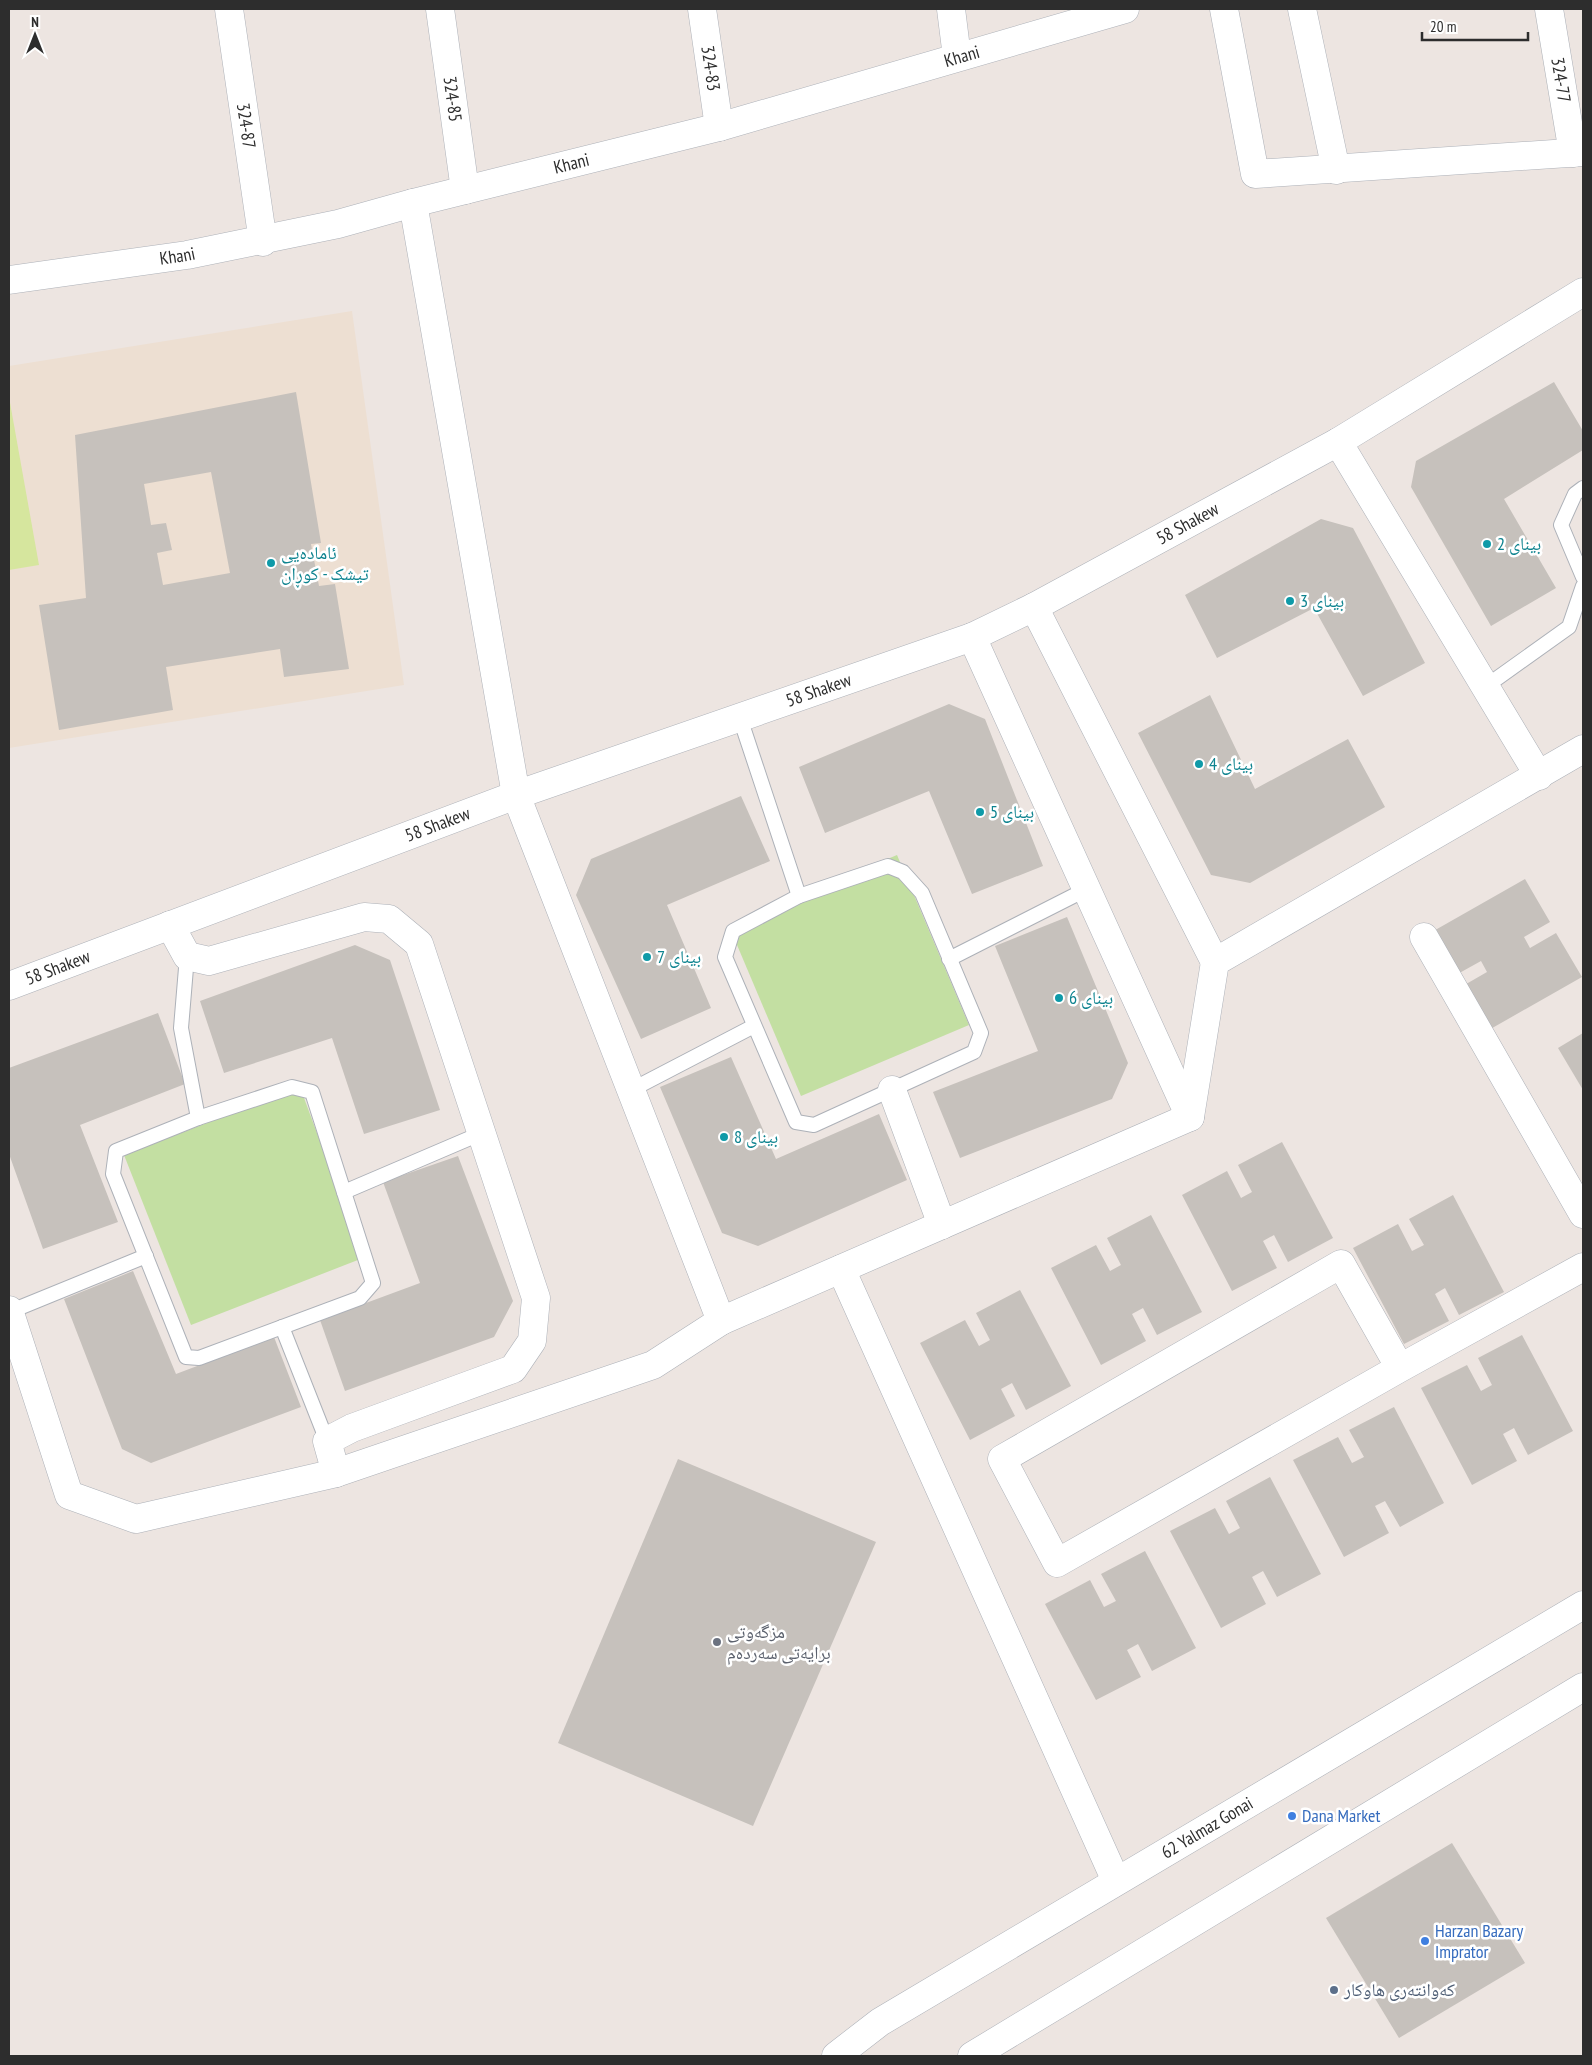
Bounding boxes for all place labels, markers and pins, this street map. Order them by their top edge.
place label: بيناى 2 [1497,532,1541,555]
marker: بيناى 2 [1481,538,1493,550]
place label: ئامادەیی تیشک - کوڕان [281,541,369,588]
marker: ئامادەیی تیشک - کوڕان [265,557,277,569]
place label: بيناى 3 [1300,589,1344,612]
marker: بيناى 3 [1284,595,1296,607]
place label: بيناى 4 [1209,752,1253,775]
marker: بيناى 4 [1193,758,1205,770]
place label: بيناى 5 [990,800,1034,823]
marker: بيناى 5 [974,806,986,818]
place label: بيناى 7 [657,945,701,968]
marker: بيناى 7 [641,951,653,963]
place label: بيناى 6 [1069,986,1113,1009]
marker: بيناى 6 [1053,992,1065,1004]
place label: بيناى 8 [734,1125,778,1148]
marker: بيناى 8 [718,1131,730,1143]
place label: مزگەوتی برایەتی سەردەم [727,1620,831,1665]
marker: مزگەوتی برایەتی سەردەم [711,1636,723,1648]
place label: Dana Market [1302,1804,1380,1827]
marker: Dana Market [1286,1810,1298,1822]
place label: Harzan Bazary Imprator [1435,1919,1523,1963]
marker: Harzan Bazary Imprator [1419,1935,1431,1947]
place label: کەوانتەری هاوکار [1343,1978,1455,2001]
marker: کەوانتەری هاوکار [1328,1984,1340,1996]

